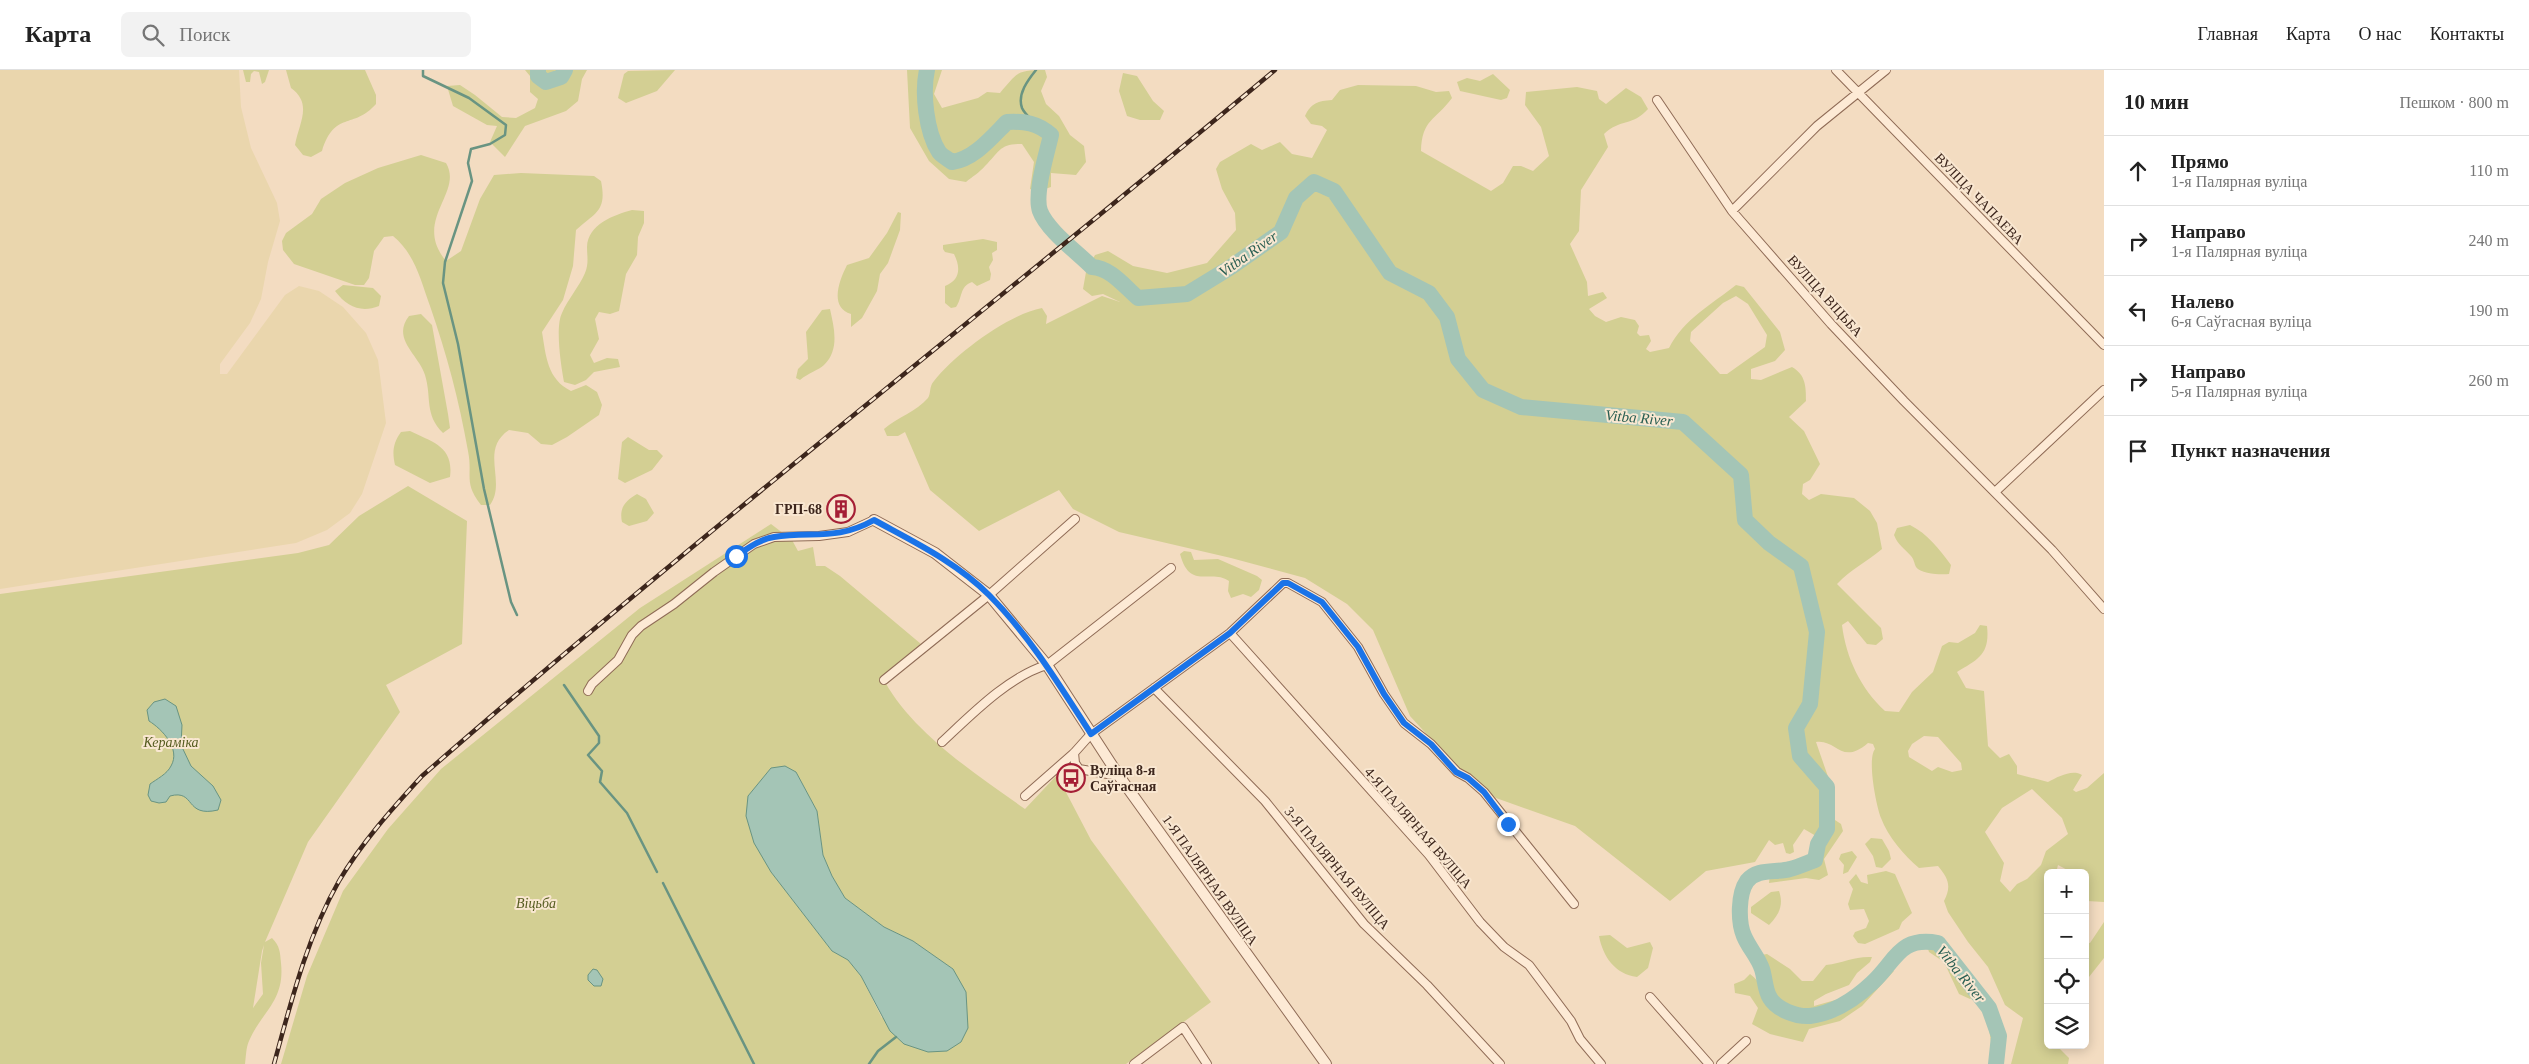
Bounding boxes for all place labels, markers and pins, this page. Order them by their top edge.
building icon: ГРП-68 [826,494,856,524]
place label: ГРП-68 [775,502,822,517]
bus stop icon: Вуліца 8-я Саўгасная [1056,763,1086,793]
place label: Вуліца 8-я Саўгасная [1090,763,1157,794]

